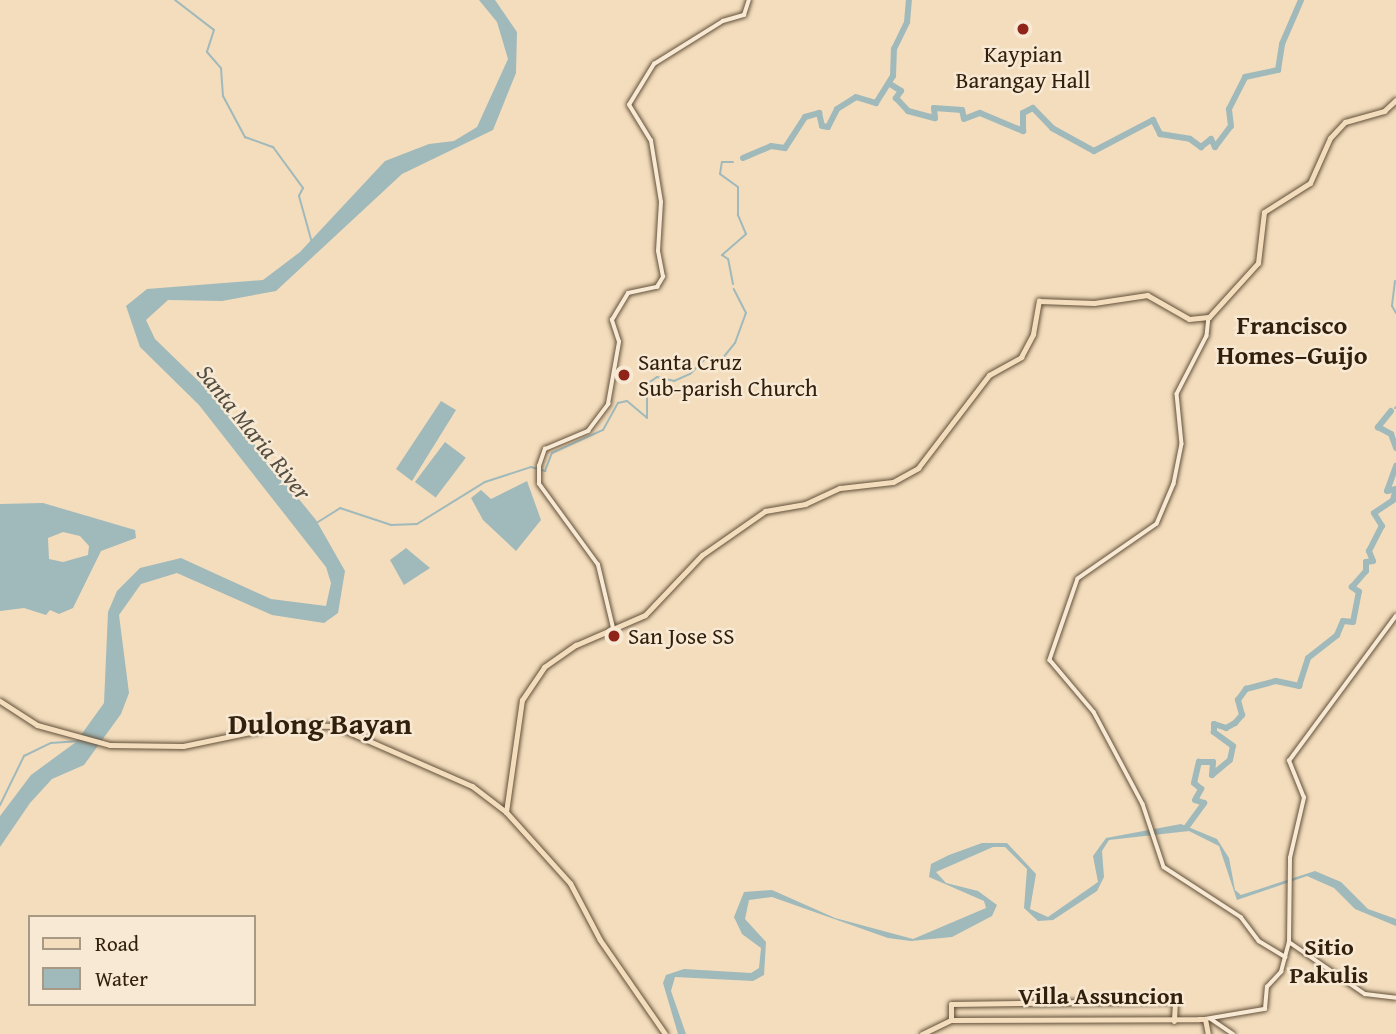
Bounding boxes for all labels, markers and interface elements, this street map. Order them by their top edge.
marker: Kaypian Barangay Hall [1015,21,1031,37]
place label: Kaypian Barangay Hall [956,40,1090,94]
district label: Francisco Homes–Guijo [1216,309,1368,370]
place label: Santa Cruz Sub-parish Church [638,348,818,402]
water label: Santa Maria River [191,358,317,506]
marker: Santa Cruz Sub-parish Church [616,367,632,383]
place label: San Jose SS [628,622,735,650]
marker: San Jose SS [606,628,622,644]
district label: Dulong Bayan [228,705,412,741]
legend [28,915,256,1006]
text: Road [95,928,139,959]
district label: Sitio Pakulis [1290,933,1368,989]
text: Water [95,963,148,994]
district label: Villa Assuncion [1018,982,1184,1010]

